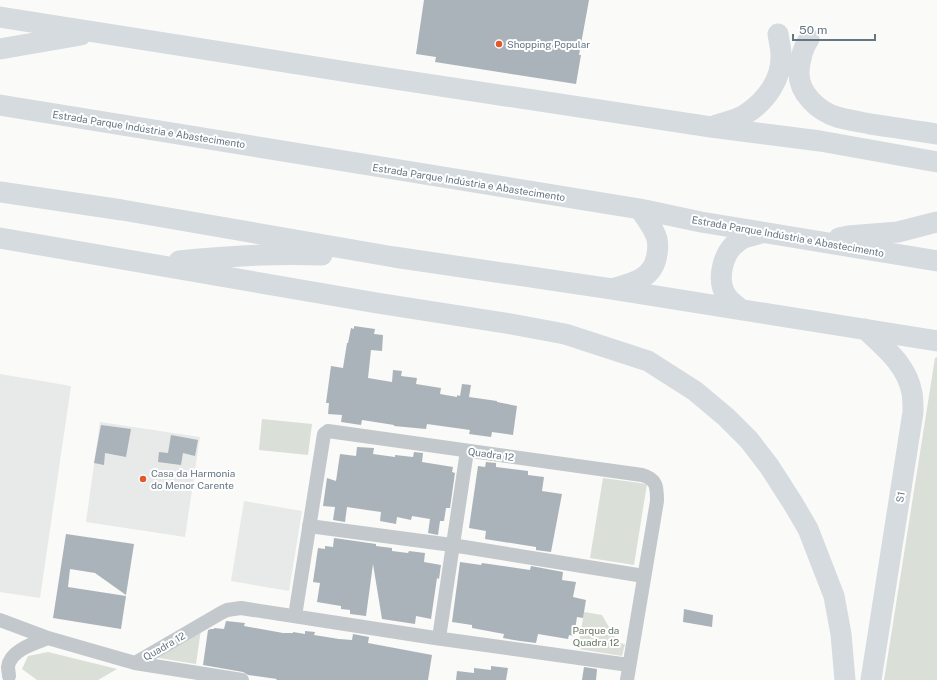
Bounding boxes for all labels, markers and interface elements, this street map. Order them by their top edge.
scale bar [793,16,875,42]
text: 50 m [799,23,827,37]
place label: Shopping Popular [507,38,590,50]
marker: Shopping Popular [494,39,504,49]
street label: Estrada Parque Indústria e Abastecimento [52,108,247,150]
street label: Estrada Parque Indústria e Abastecimento [372,161,567,203]
street label: Estrada Parque Indústria e Abastecimento [691,213,885,259]
street label: Quadra 12 [467,445,515,463]
place label: Casa da Harmonia do Menor Carente [151,467,235,491]
marker: Casa da Harmonia do Menor Carente [138,474,148,484]
street label: S1 [893,491,907,503]
park label: Parque da Quadra 12 [573,624,619,648]
street label: Quadra 12 [141,629,187,663]

